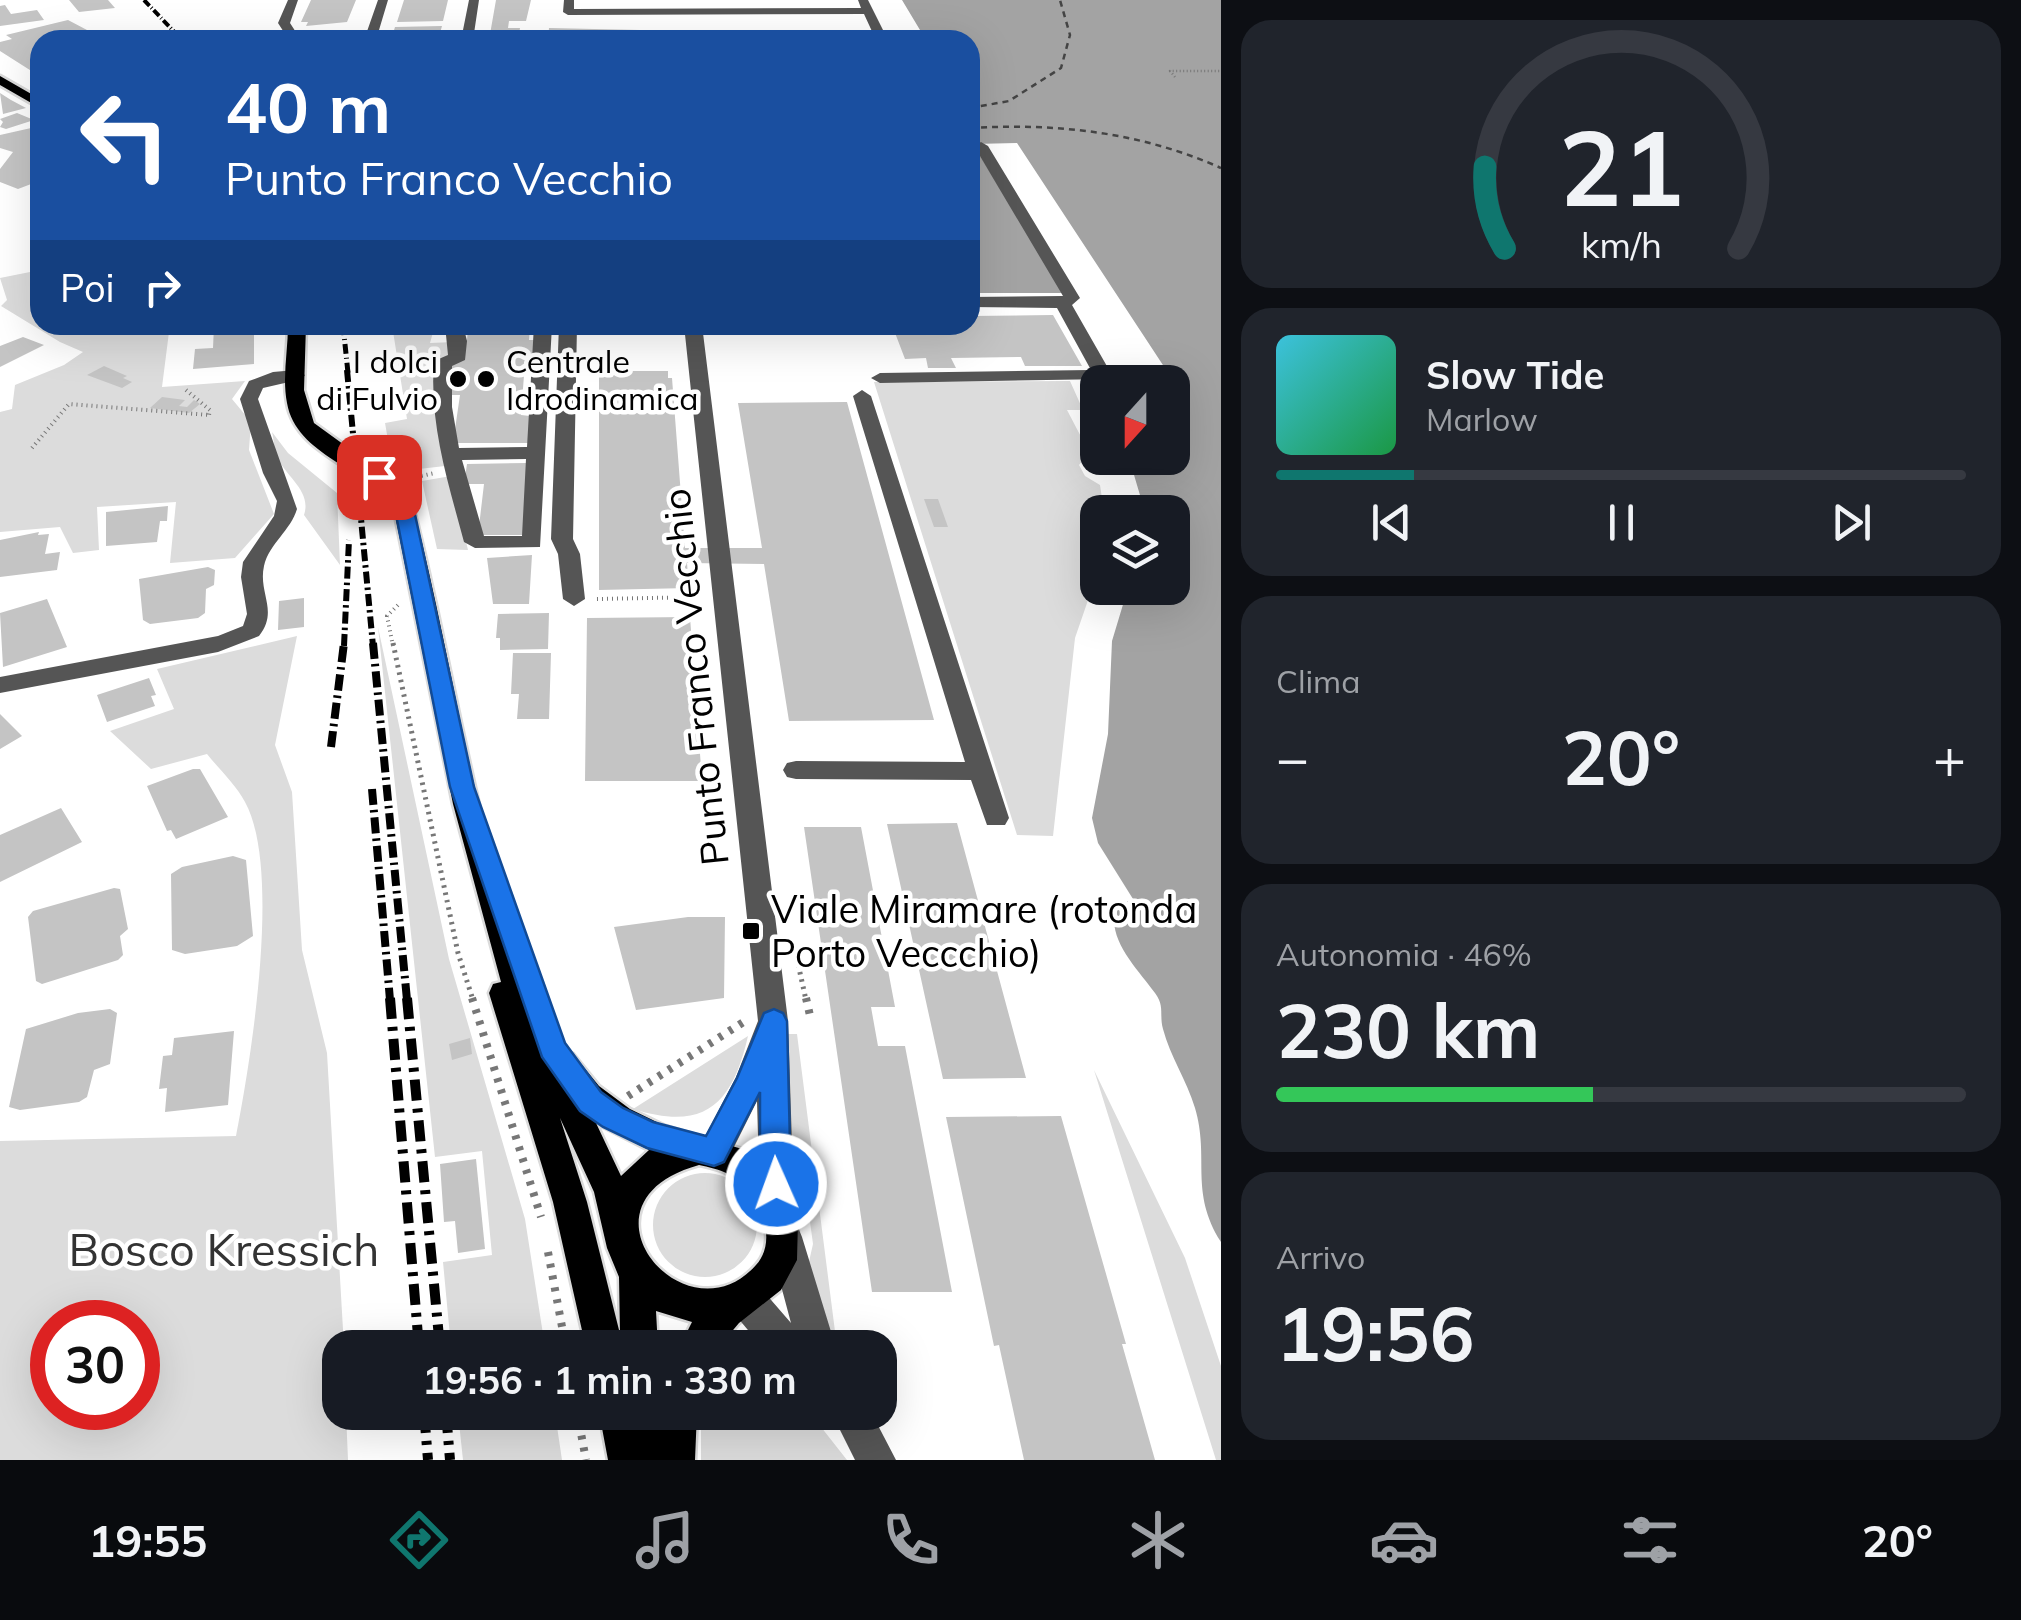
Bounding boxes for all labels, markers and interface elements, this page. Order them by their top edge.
text: 40 m [225,63,391,151]
icon: left [60,70,190,200]
text: 21 [1559,101,1683,232]
text: Punto Franco Vecchio [225,150,673,206]
text: km/h [1581,222,1661,267]
icon: right [135,260,190,315]
text: Poi [60,264,115,312]
place label: I dolci di Fulvio [316,341,438,418]
place label: Centrale Idrodinamica [506,341,699,418]
text: Slow Tide [1426,351,1604,399]
north arrow [1080,365,1190,475]
map controls [1080,365,1190,605]
marker: I dolci di Fulvio [447,368,469,390]
marker: Centrale Idrodinamica [475,368,497,390]
text: Marlow [1426,399,1538,439]
pin [337,435,422,520]
icon: arrive [352,450,407,505]
street label: Punto Franco Vecchio [651,486,739,868]
button: layers [1080,495,1190,605]
icon: previous [1364,495,1419,550]
icon: pause [1594,495,1649,550]
icon: next [1824,495,1879,550]
text: Clima [1276,661,1360,701]
text: 20° [1562,710,1680,804]
text: − [1276,723,1309,792]
text: + [1933,723,1966,792]
place label: Viale Miramare (rotonda Porto Veccchio) [771,885,1197,977]
marker: Viale Miramare (rotonda Porto Veccchio) [740,920,762,942]
text: Autonomia · 46% [1276,934,1532,974]
text: 230 km [1276,983,1540,1077]
position arrow [724,1132,828,1236]
park label: Bosco Kressich [69,1221,379,1277]
text: Arrivo [1276,1237,1365,1277]
text: 19:56 [1276,1286,1475,1380]
speed limit sign: 30 [30,1300,160,1430]
text: 19:56 · 1 min · 330 m [422,1356,797,1404]
icon: directions [384,1505,454,1575]
icon: music [630,1505,700,1575]
icon: phone [876,1505,946,1575]
icon: climate [1123,1505,1193,1575]
icon: car [1369,1505,1439,1575]
icon: filters [1615,1505,1685,1575]
text: 19:55 [88,1512,207,1568]
text: 20° [1862,1512,1933,1568]

